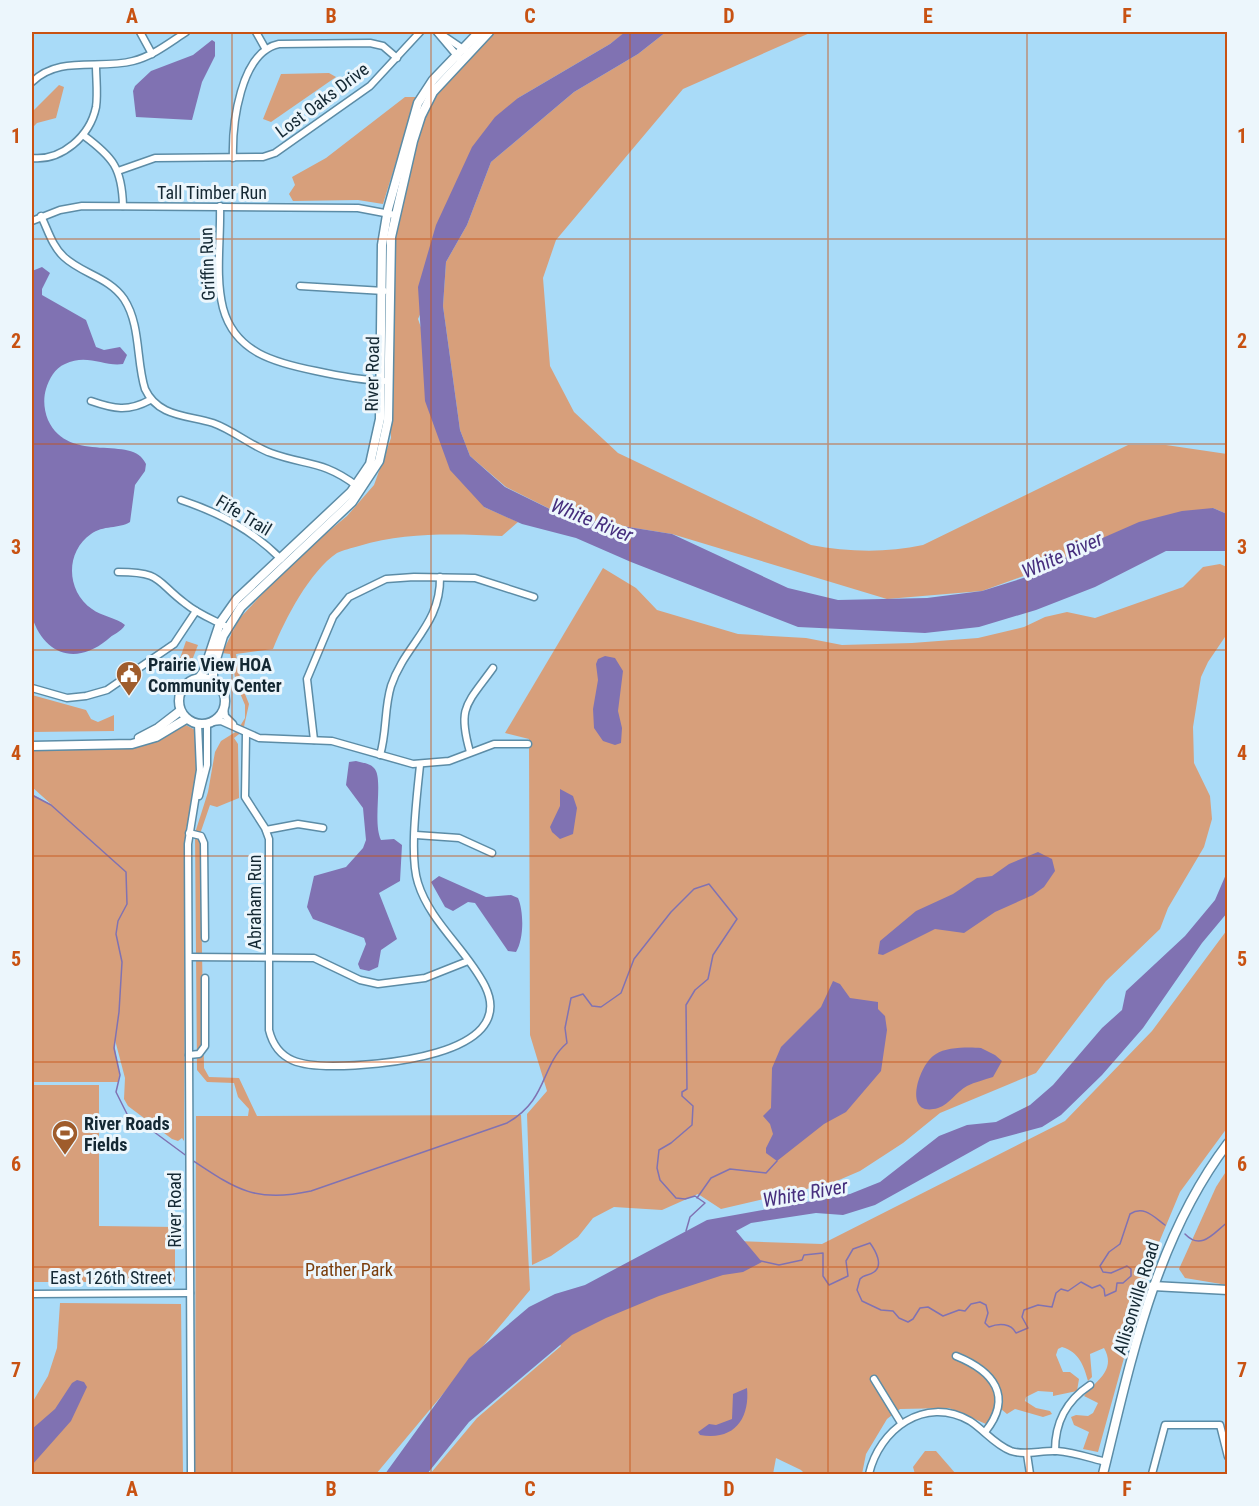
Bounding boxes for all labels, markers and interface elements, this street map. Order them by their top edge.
text: A [126,4,138,28]
text: B [325,4,337,28]
text: C [524,4,536,28]
text: D [723,4,735,28]
text: E [923,4,933,28]
text: F [1122,4,1132,28]
street label: Lost Oaks Drive [271,58,373,142]
text: 1 [11,124,21,148]
text: 1 [1237,124,1247,148]
street label: Tall Timber Run [157,182,267,203]
street label: Griffin Run [195,227,219,301]
text: 2 [11,329,21,353]
text: 2 [1237,329,1247,353]
street label: River Road [361,336,383,412]
street label: Fife Trail [212,490,276,540]
water label: White River [548,493,637,548]
water label: White River [1018,526,1107,583]
text: 3 [11,535,21,559]
text: 3 [1237,535,1247,559]
place label: Prairie View HOA Community Center [148,654,282,696]
public building icon: Prairie View HOA Community Center [114,659,144,697]
text: 4 [11,741,21,765]
text: 4 [1237,741,1247,765]
street label: Abraham Run [244,855,265,949]
text: 5 [11,947,21,971]
text: 5 [1237,947,1247,971]
place label: River Roads Fields [84,1113,170,1155]
sports icon: River Roads Fields [50,1118,80,1156]
text: 6 [11,1152,21,1176]
text: 6 [1237,1152,1247,1176]
street label: River Road [164,1172,185,1248]
water label: White River [761,1174,850,1212]
street label: Allisonville Road [1109,1239,1163,1357]
park label: Prather Park [305,1259,393,1280]
street label: East 126th Street [50,1267,172,1288]
text: 7 [11,1358,21,1382]
text: 7 [1237,1358,1247,1382]
text: A [126,1477,138,1501]
text: B [325,1477,337,1501]
text: C [524,1477,536,1501]
text: D [723,1477,735,1501]
text: E [923,1477,933,1501]
text: F [1122,1477,1132,1501]

